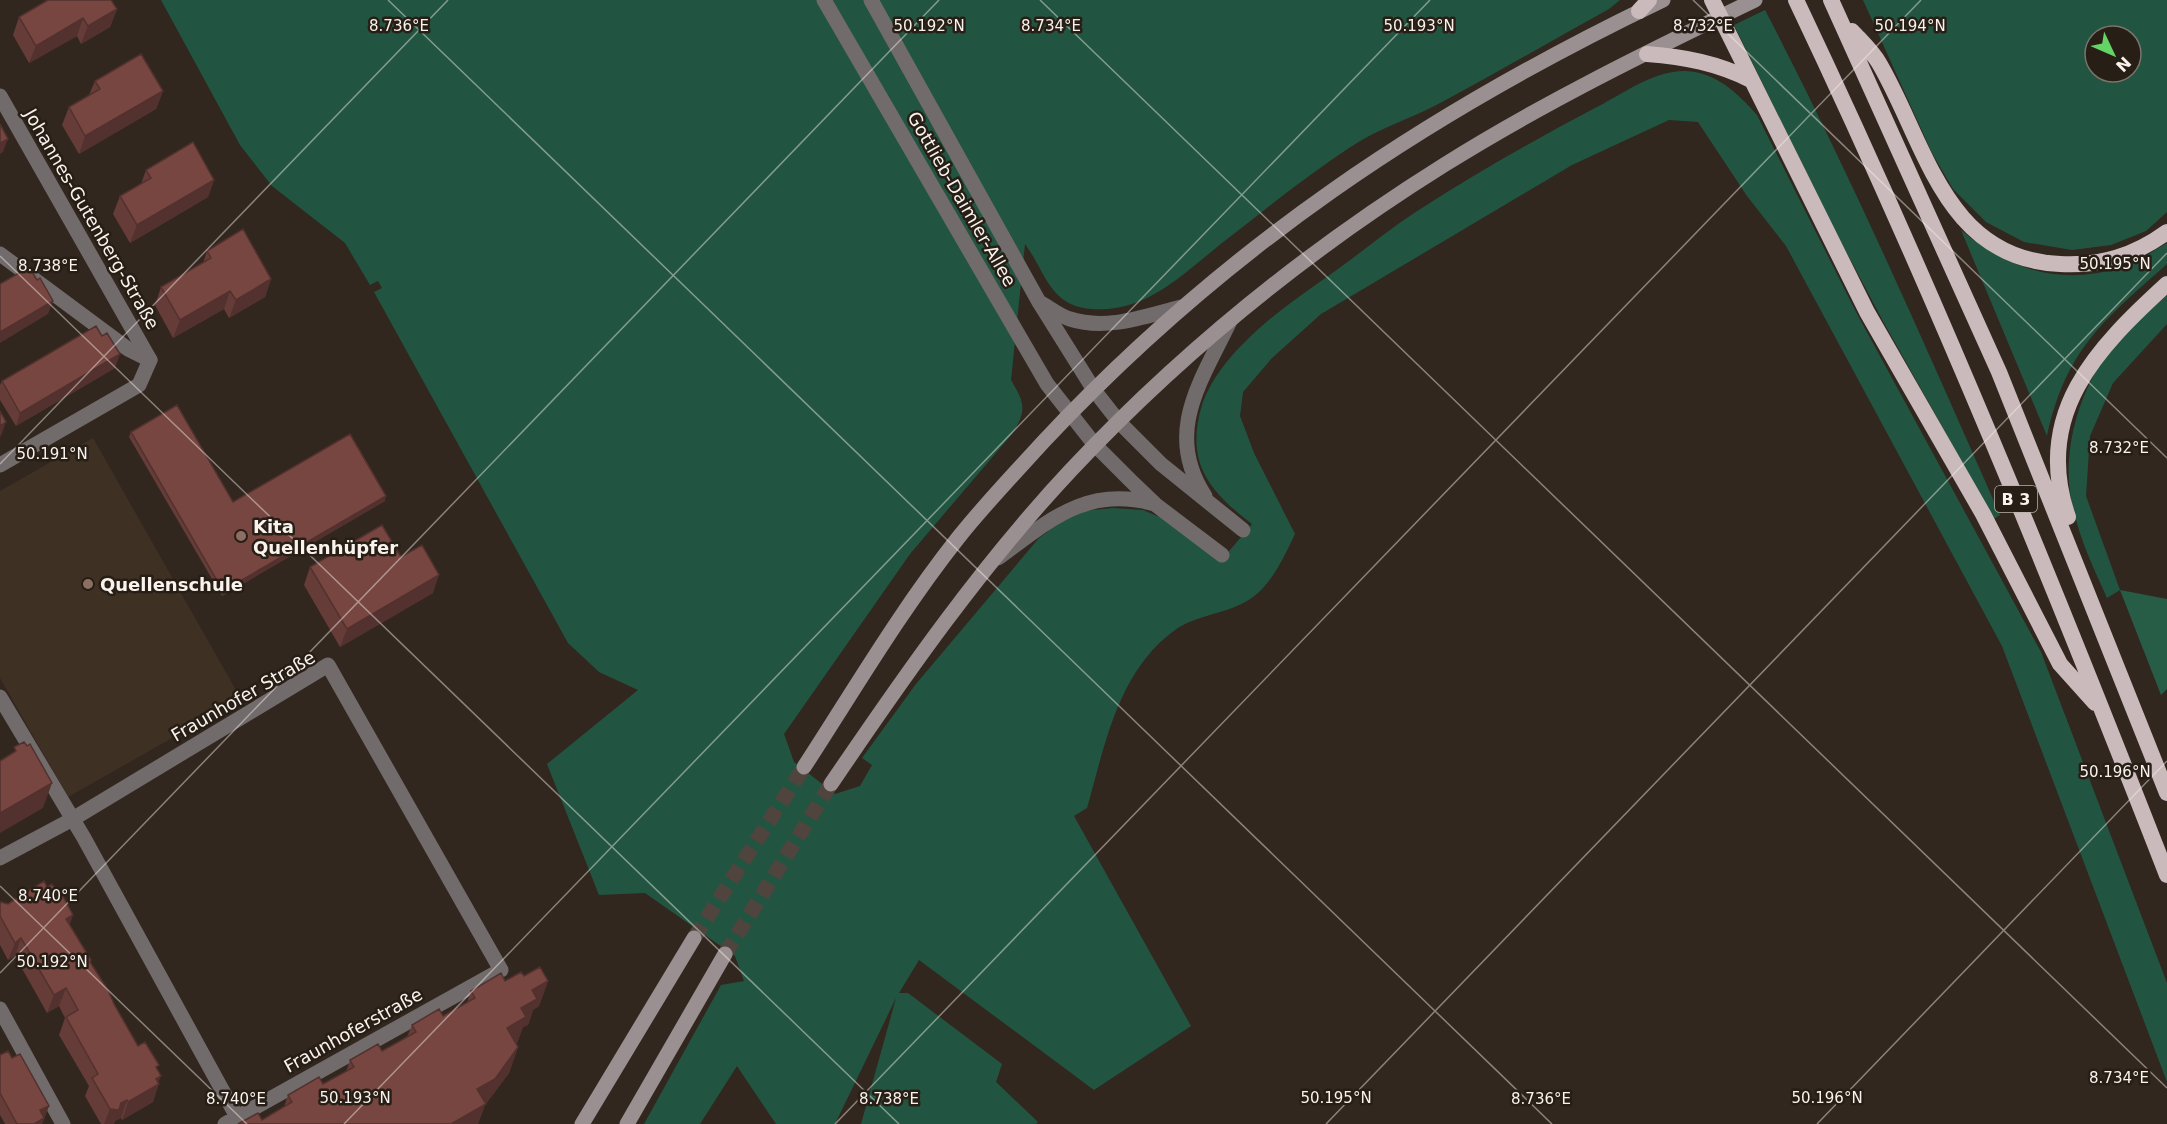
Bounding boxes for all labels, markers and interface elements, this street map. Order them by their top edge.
text: 8.736°E [369,17,429,35]
text: 50.192°N [893,17,965,35]
text: 8.734°E [1021,17,1081,35]
text: 50.193°N [1383,17,1455,35]
text: 8.732°E [1673,17,1733,35]
text: 50.194°N [1874,17,1946,35]
north arrow [2083,24,2143,84]
text: N [2112,53,2135,75]
street label: Johannes-Gutenberg-Straße [20,104,164,333]
street label: Gottlieb-Daimler-Allee [903,108,1021,290]
text: 50.195°N [2079,255,2151,273]
text: 8.738°E [18,257,78,275]
text: 8.732°E [2089,439,2149,457]
text: 50.191°N [16,445,88,463]
road number: B 3 [1995,486,2037,512]
place label: Kita Quellenhüpfer [253,516,398,558]
marker: Kita Quellenhüpfer [234,529,248,543]
place label: Quellenschule [100,574,243,595]
marker: Quellenschule [81,577,95,591]
street label: Fraunhofer Straße [167,646,319,746]
text: 50.196°N [2079,763,2151,781]
text: 8.740°E [18,887,78,905]
text: 50.192°N [16,953,88,971]
street label: Fraunhoferstraße [280,983,426,1077]
text: 8.734°E [2089,1069,2149,1087]
text: 50.193°N [319,1089,391,1107]
text: 50.195°N [1300,1089,1372,1107]
text: 50.196°N [1791,1089,1863,1107]
text: 8.740°E [206,1090,266,1108]
text: 8.738°E [859,1090,919,1108]
text: 8.736°E [1511,1090,1571,1108]

